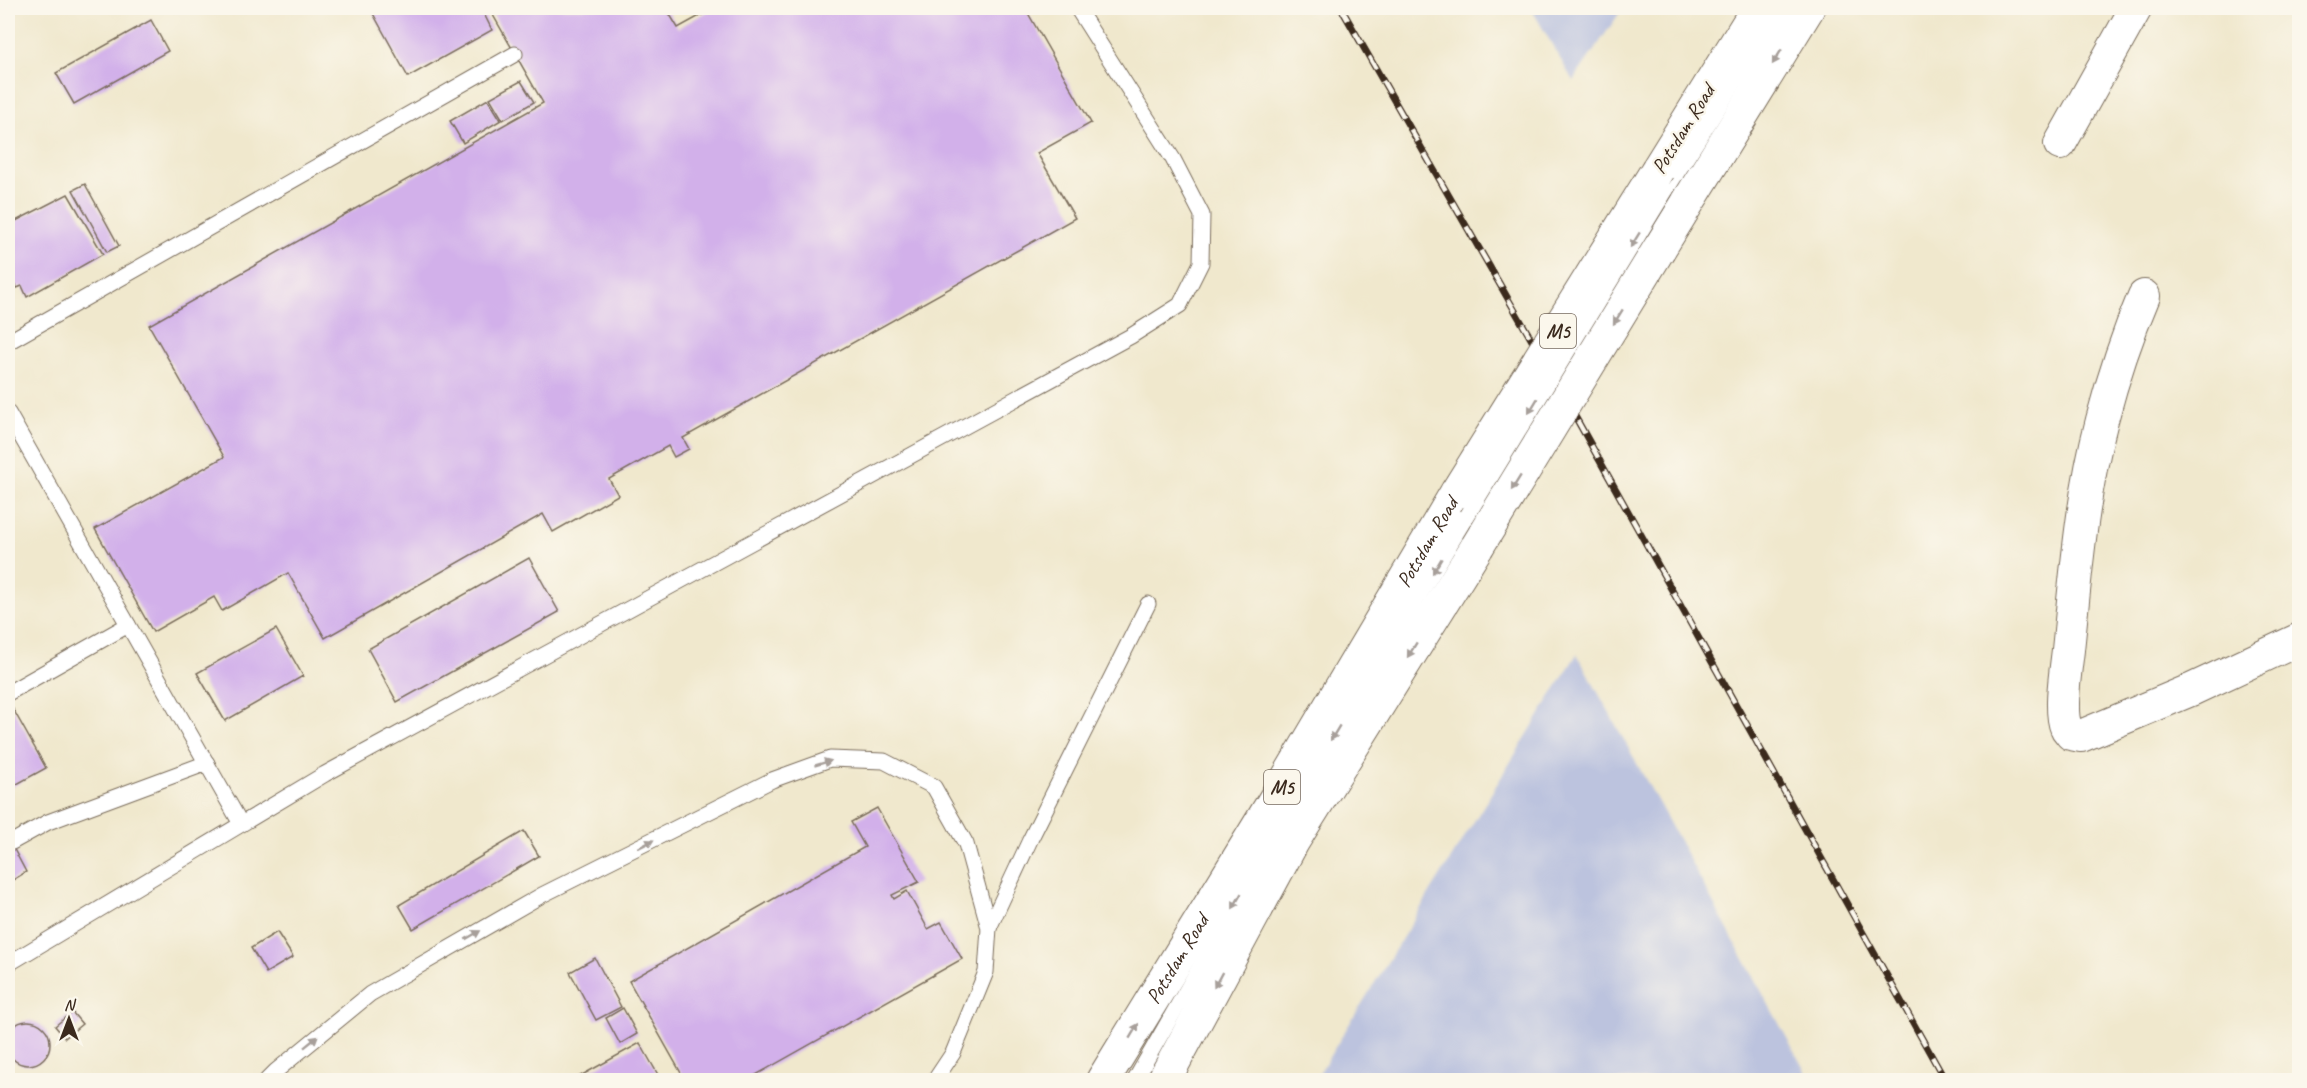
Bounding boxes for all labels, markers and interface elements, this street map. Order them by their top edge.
one-way arrow [1771,49,1782,65]
street label: Potsdam Road [1645,77,1723,178]
one-way arrow [1629,232,1640,248]
one-way arrow [1612,309,1623,325]
road number: M5 [1540,314,1576,348]
one-way arrow [1528,398,1539,414]
one-way arrow [1510,475,1521,491]
street label: Potsdam Road [1391,489,1466,592]
one-way arrow [1431,558,1442,574]
one-way arrow [1407,641,1418,658]
one-way arrow [1330,725,1341,741]
one-way arrow [814,757,832,767]
road number: M5 [1264,770,1300,804]
one-way arrow [637,839,654,848]
one-way arrow [1232,893,1242,910]
street label: Potsdam Road [1140,906,1216,1008]
one-way arrow [465,929,481,940]
one-way arrow [1213,972,1223,989]
north arrow [39,989,99,1049]
text: N [64,995,77,1015]
one-way arrow [1128,1023,1139,1039]
one-way arrow [303,1036,318,1049]

